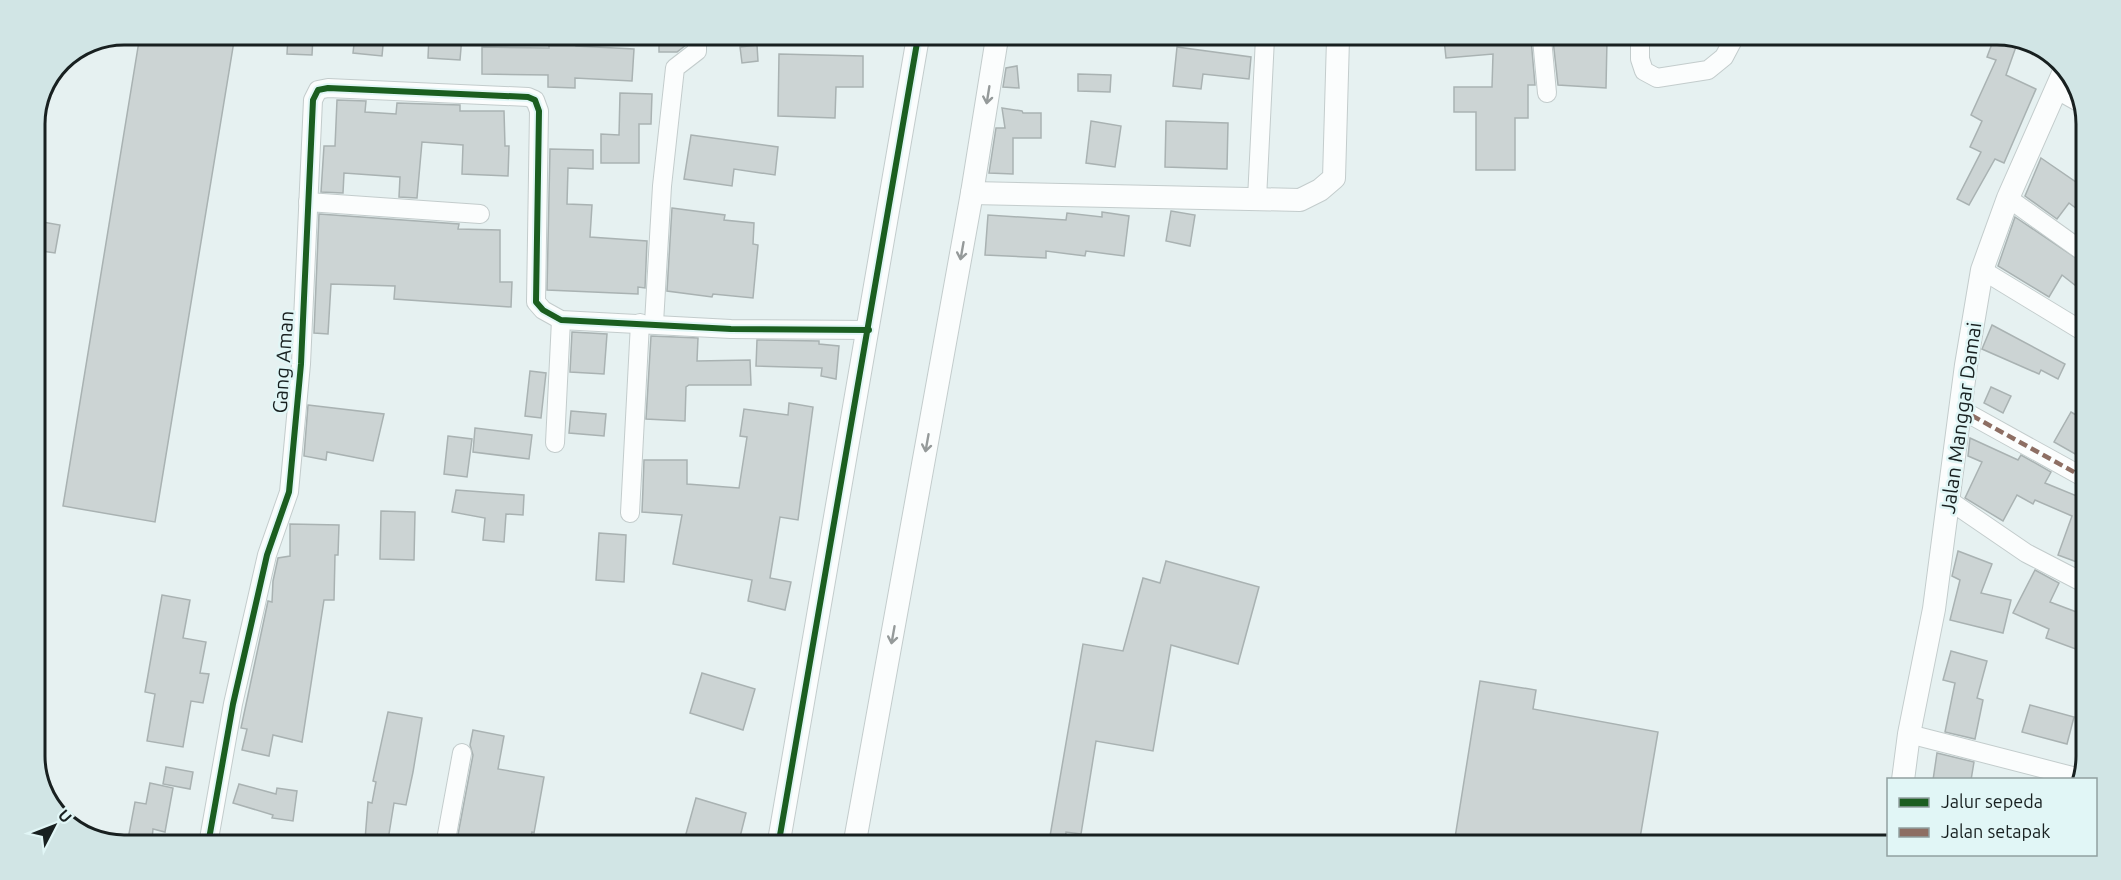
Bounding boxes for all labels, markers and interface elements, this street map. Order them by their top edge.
one-way arrow [982,85,993,105]
one-way arrow [956,240,967,260]
street label: Gang Aman [267,310,298,414]
street label: Jalan Manggar Damai [1936,321,1985,515]
one-way arrow [921,432,932,452]
one-way arrow [887,624,898,644]
legend [1887,778,2097,856]
text: Jalur sepeda [1941,791,2043,811]
north arrow [24,796,84,856]
text: U [55,806,76,826]
text: Jalan setapak [1941,821,2050,841]

